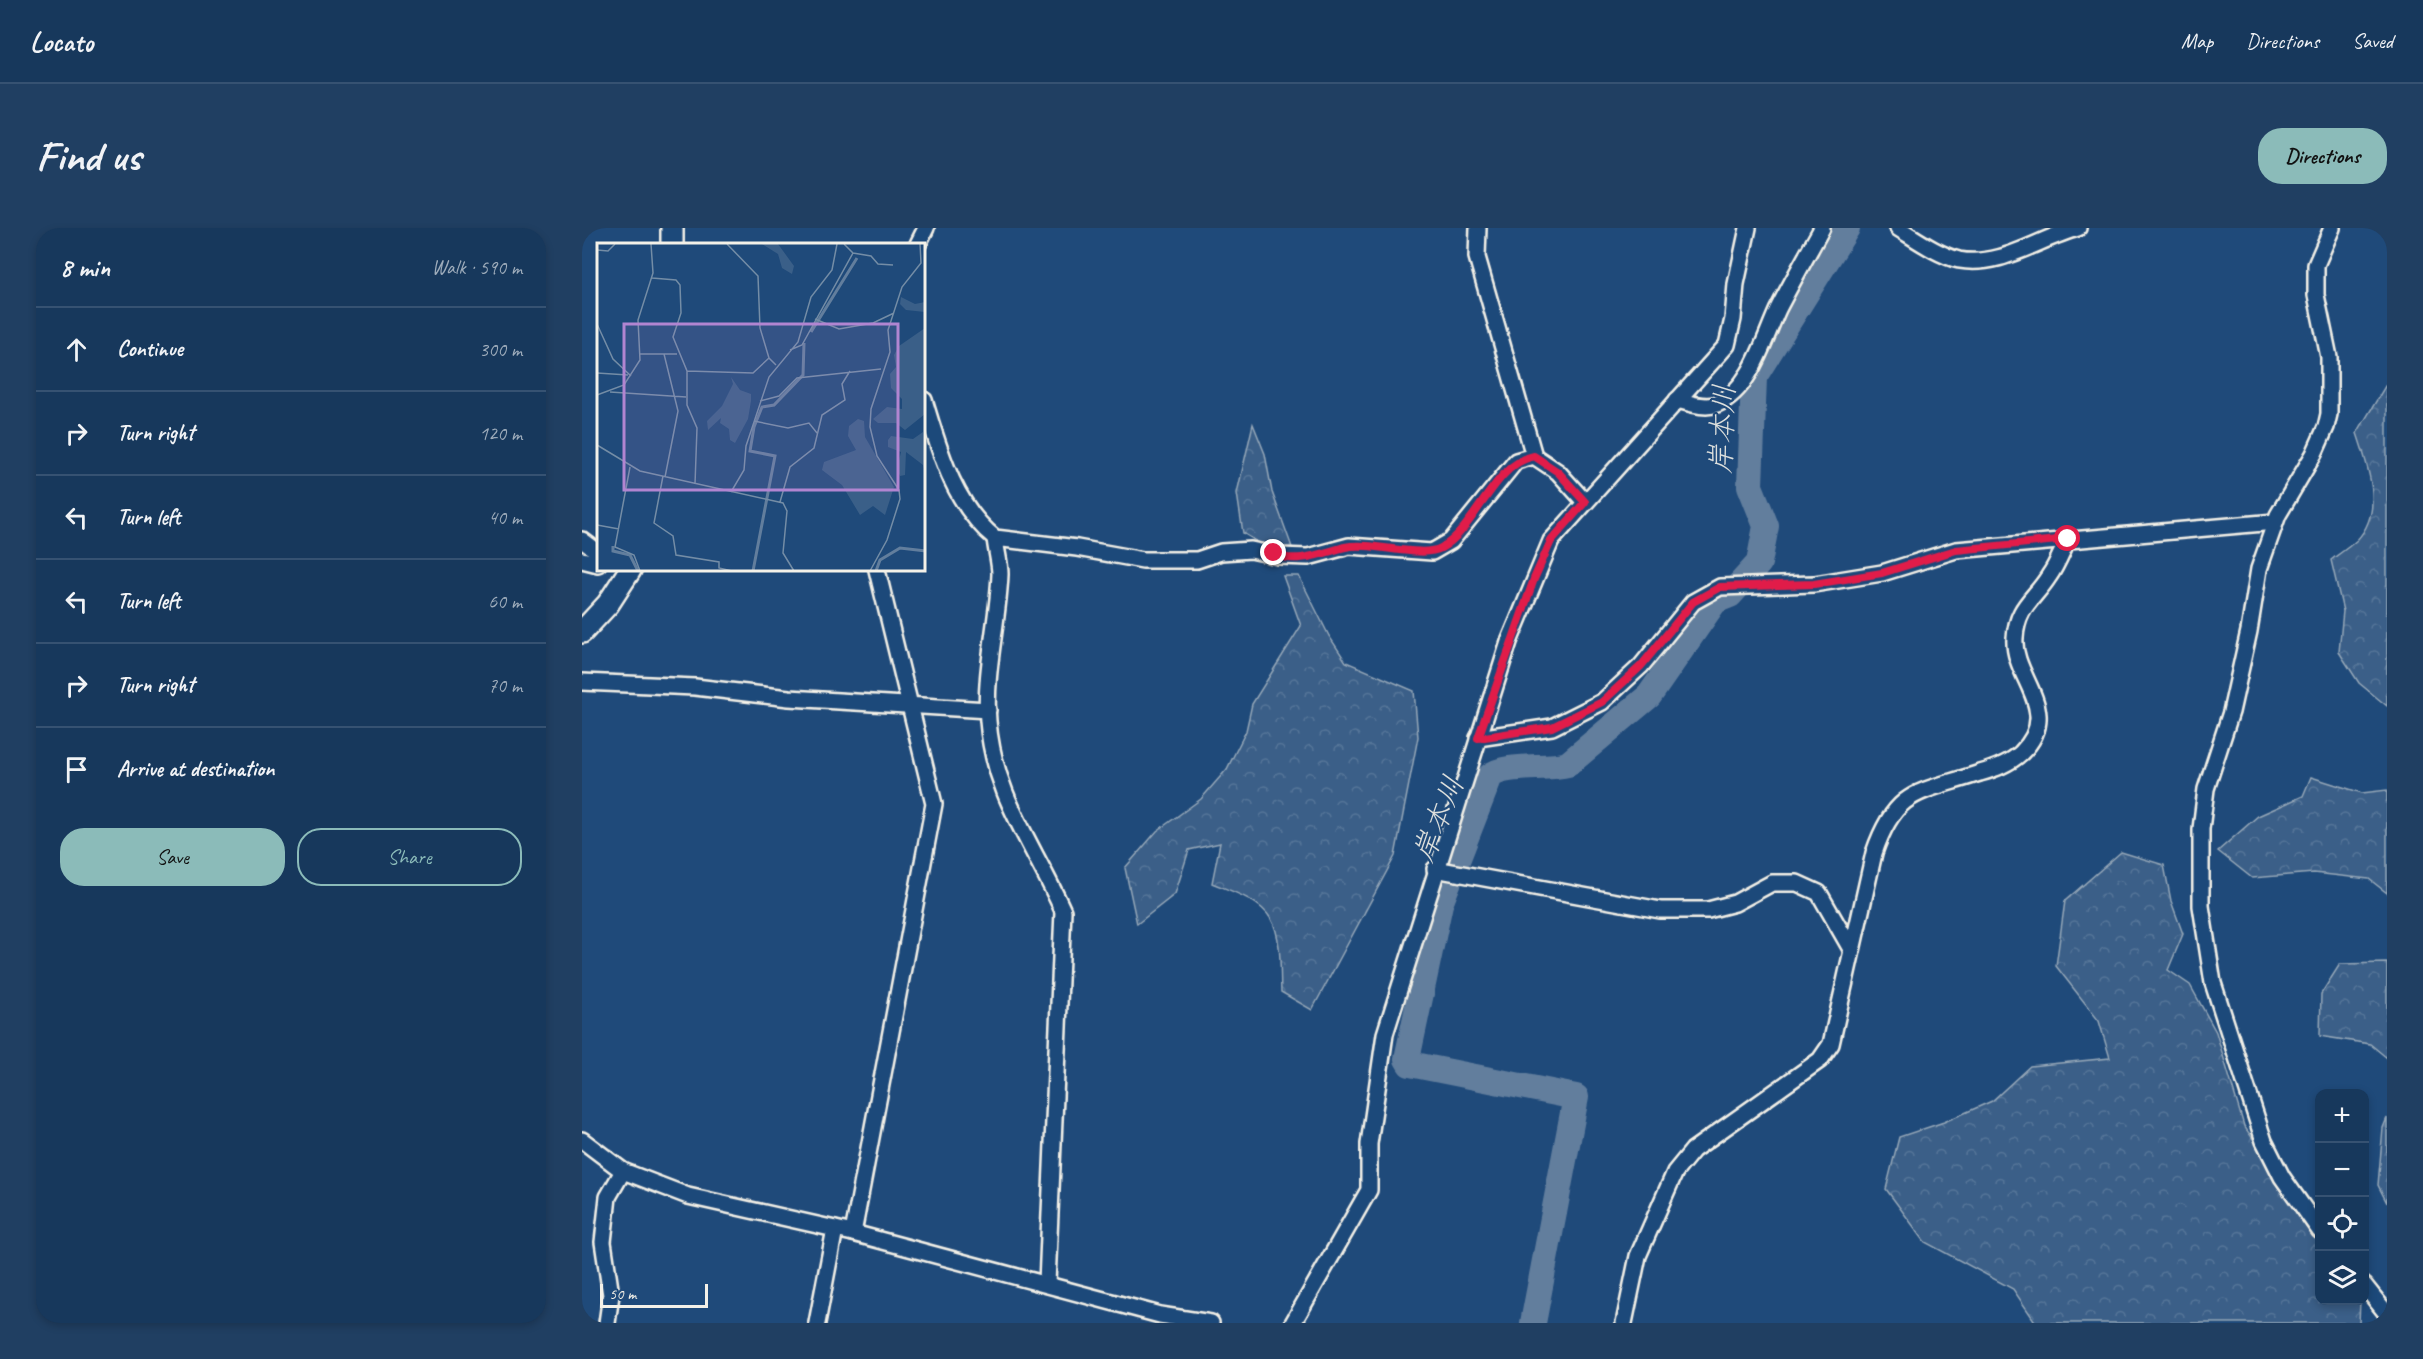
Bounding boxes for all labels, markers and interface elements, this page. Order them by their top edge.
text: Locato [30,24,93,59]
text: Map [2181,28,2213,54]
text: Directions [2246,28,2319,54]
text: Saved [2352,28,2393,54]
button: Directions [2258,128,2387,184]
text: Find us [36,130,141,183]
inset map [597,243,926,572]
text: 8 min [60,251,110,284]
text: Walk · 590 m [432,255,522,280]
icon: ahead [60,333,93,366]
text: Continue [117,335,183,363]
text: 300 m [479,337,522,362]
water label: 岸本川 [1701,383,1743,475]
icon: right [60,417,93,450]
text: Turn right [117,419,194,447]
text: 120 m [479,421,522,446]
icon: left [60,501,93,534]
text: Turn left [117,503,181,531]
text: 40 m [488,505,522,530]
route start [2054,525,2080,551]
route end [1260,539,1286,565]
icon: left [60,585,93,618]
text: Turn left [117,587,181,615]
text: 60 m [488,589,522,614]
icon: right [60,669,93,702]
text: Turn right [117,671,194,699]
text: 70 m [488,673,522,698]
icon: arrive [60,753,93,786]
text: Arrive at destination [117,755,274,783]
water label: 岸本川 [1404,770,1472,868]
button: Save [60,828,285,886]
button: Share [297,828,522,886]
map controls [2315,1089,2369,1305]
button: + [2315,1089,2369,1143]
button: − [2315,1143,2369,1197]
button: locate [2315,1197,2369,1251]
button: layers [2315,1251,2369,1305]
scale bar [600,1281,708,1308]
text: 50 m [609,1284,636,1304]

